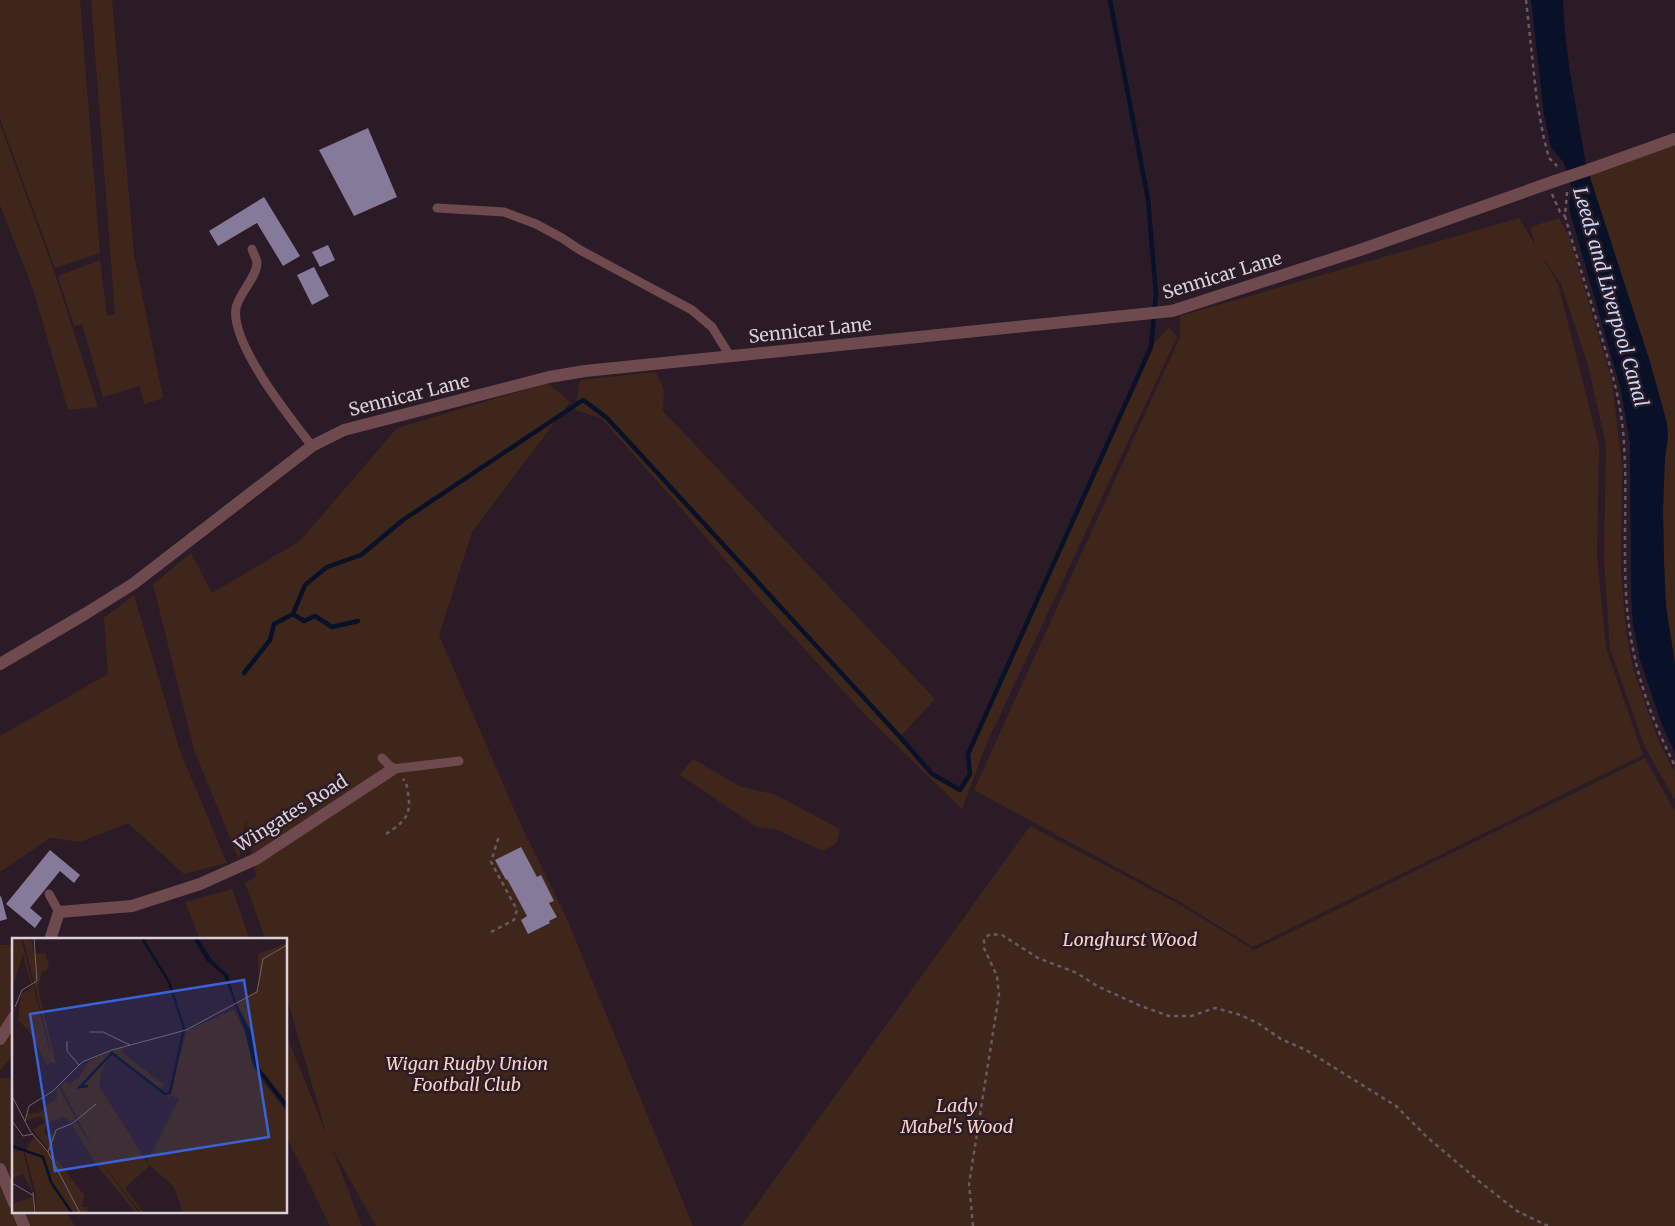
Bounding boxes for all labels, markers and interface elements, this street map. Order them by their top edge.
water label: Leeds and Liverpool Canal [1568,184,1654,410]
street label: Sennicar Lane [1159,246,1285,304]
street label: Sennicar Lane [747,312,873,348]
street label: Sennicar Lane [346,369,472,421]
street label: Wingates Road [229,769,352,857]
park label: Longhurst Wood [1063,928,1198,951]
inset map [12,938,288,1214]
park label: Wigan Rugby Union Football Club [386,1052,548,1096]
park label: Lady Mabel's Wood [900,1094,1014,1138]

